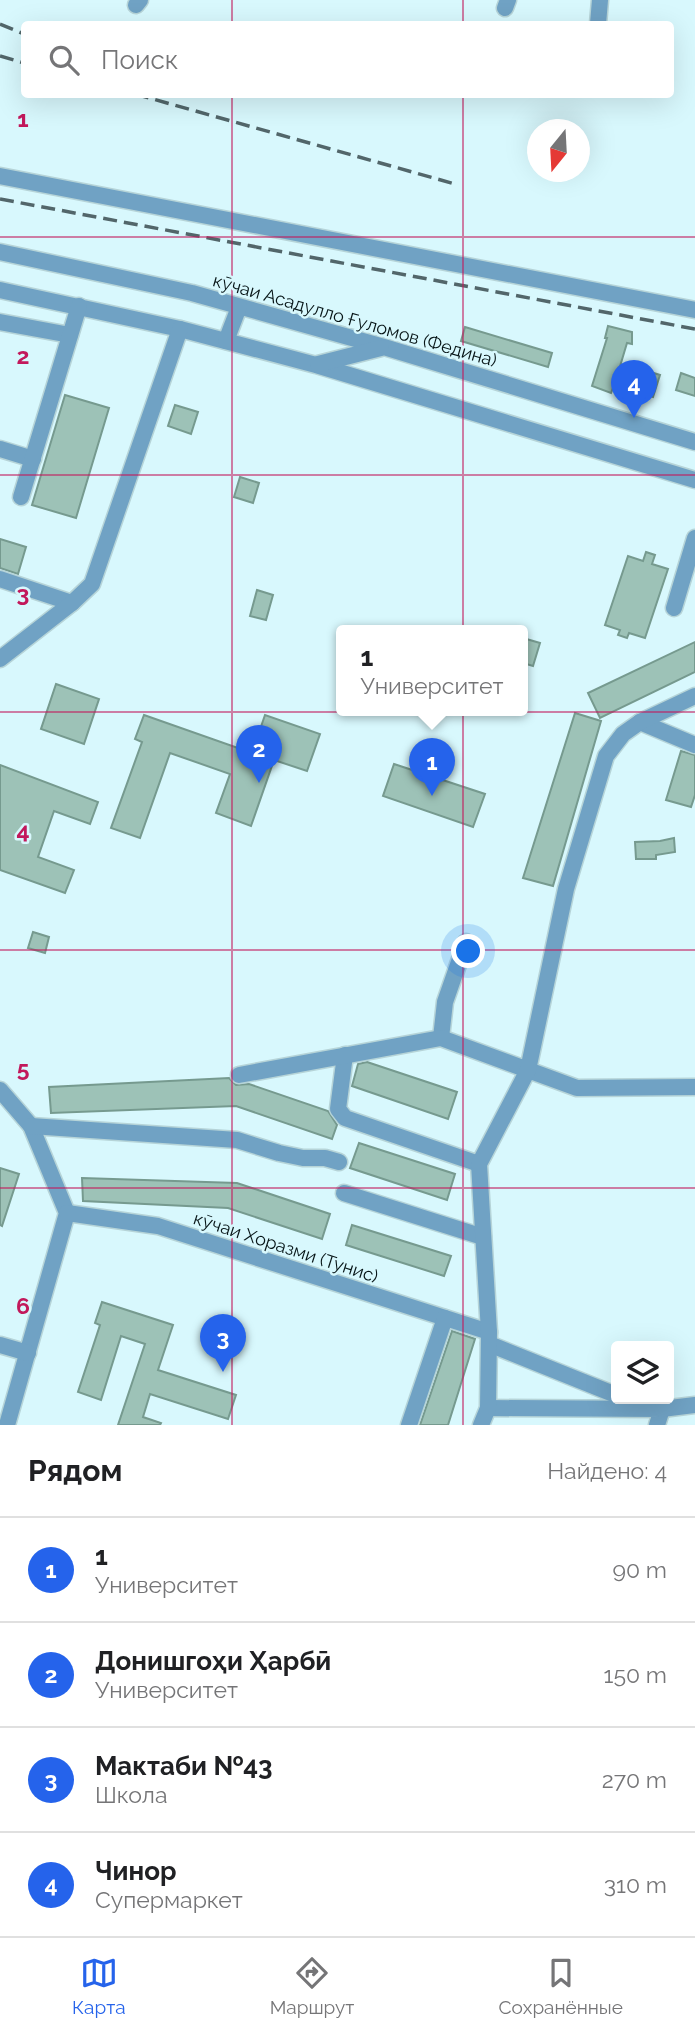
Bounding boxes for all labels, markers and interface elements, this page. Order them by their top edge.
search box [21,21,674,98]
icon: search [45,41,83,79]
text: Поиск [101,45,178,75]
text: 1 [17,105,29,132]
north arrow [527,119,590,182]
street label: кӯчаи Асадулло Ғуломов (Федина) [211,269,500,371]
text: 2 [17,342,29,369]
pin: 4 [611,360,657,418]
text: 3 [17,580,29,607]
popup [336,625,528,716]
text: 1 [361,642,373,672]
text: Университет [361,672,503,699]
pin: 2 [236,725,282,783]
pin: 1 [409,738,455,796]
text: 4 [16,817,30,844]
your location [451,934,485,968]
text: 5 [17,1055,30,1082]
street label: кӯчаи Хоразми (Тунис) [191,1207,381,1287]
text: 6 [16,1292,30,1319]
pin: 3 [200,1314,246,1372]
map controls [611,1341,674,1404]
button: layers [611,1341,674,1404]
text: Рядом [28,1453,122,1488]
text: Найдено: 4 [547,1457,667,1484]
text: 1 [95,1541,108,1571]
text: 1 [45,1556,57,1583]
text: 90 m [612,1556,667,1583]
text: Университет [95,1571,238,1598]
text: Донишгоҳи Ҳарбӣ [95,1646,331,1676]
text: 2 [45,1661,57,1688]
text: 150 m [604,1661,667,1688]
text: Университет [95,1676,238,1703]
text: Мактаби №43 [95,1751,273,1781]
text: 3 [45,1766,57,1793]
text: 270 m [602,1766,667,1793]
text: Школа [95,1781,168,1808]
text: Чинор [95,1856,176,1886]
text: 4 [44,1871,58,1898]
text: 310 m [604,1871,667,1898]
text: Супермаркет [95,1886,243,1913]
tab: Карта [72,1954,126,2018]
tab: Маршрут [270,1954,354,2018]
tab: Сохранённые [498,1954,623,2018]

